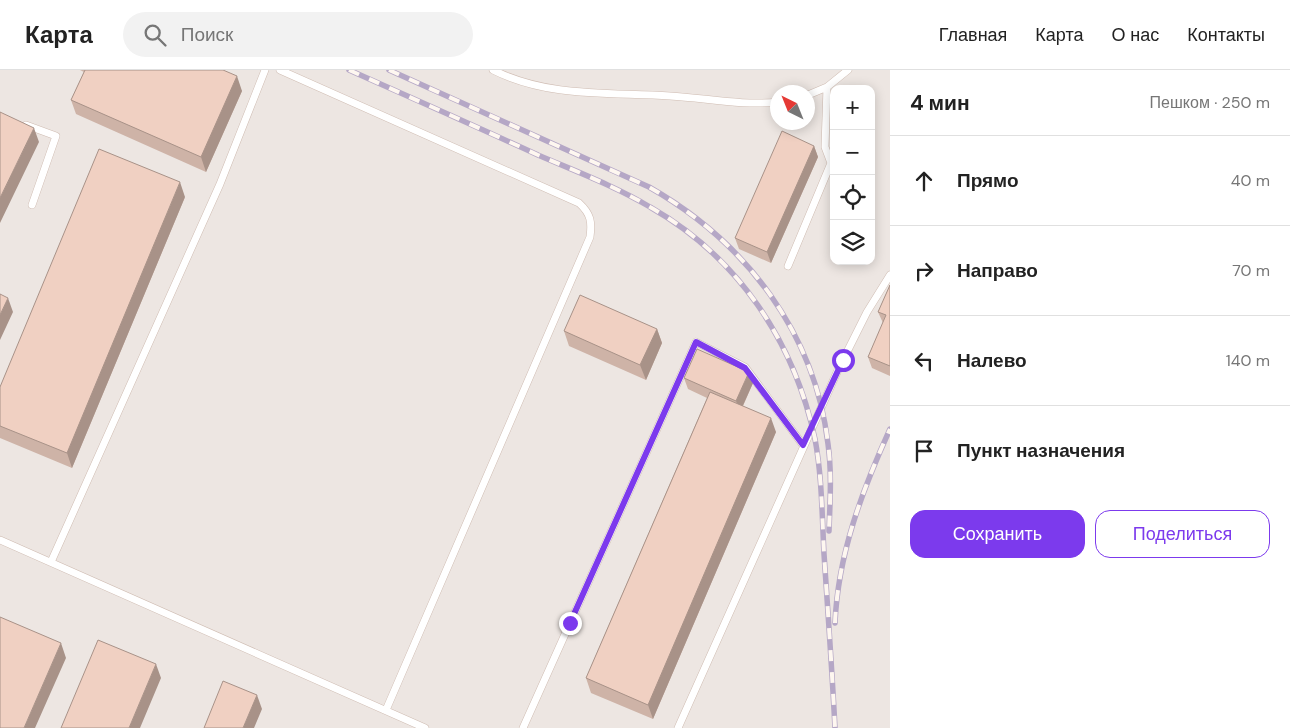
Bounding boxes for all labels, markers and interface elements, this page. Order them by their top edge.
search box [123,12,473,57]
text: Карта [25,19,93,50]
icon: search [141,21,169,49]
text: Поиск [181,22,233,47]
text: Главная [939,23,1007,47]
text: Карта [1035,23,1084,47]
text: О нас [1112,23,1159,47]
text: Контакты [1187,23,1265,47]
north arrow [770,85,815,130]
map controls [830,85,875,265]
button: + [830,85,875,130]
text: 4 мин [910,89,970,117]
text: Пешком · 250 m [1150,92,1270,113]
button: − [830,130,875,175]
icon: ahead [910,167,938,195]
text: Прямо [957,168,1019,193]
text: 40 m [1231,170,1270,191]
button: locate [830,175,875,220]
button: layers [830,220,875,265]
icon: right [910,257,938,285]
text: Направо [957,258,1038,283]
text: 70 m [1232,260,1270,281]
icon: left [910,347,938,375]
text: Налево [957,348,1027,373]
route start [832,349,855,372]
text: 140 m [1226,350,1270,371]
icon: arrive [910,437,938,465]
text: Пункт назначения [957,438,1125,463]
button: Сохранить [910,510,1085,558]
button: Поделиться [1095,510,1270,558]
route end [559,612,582,635]

